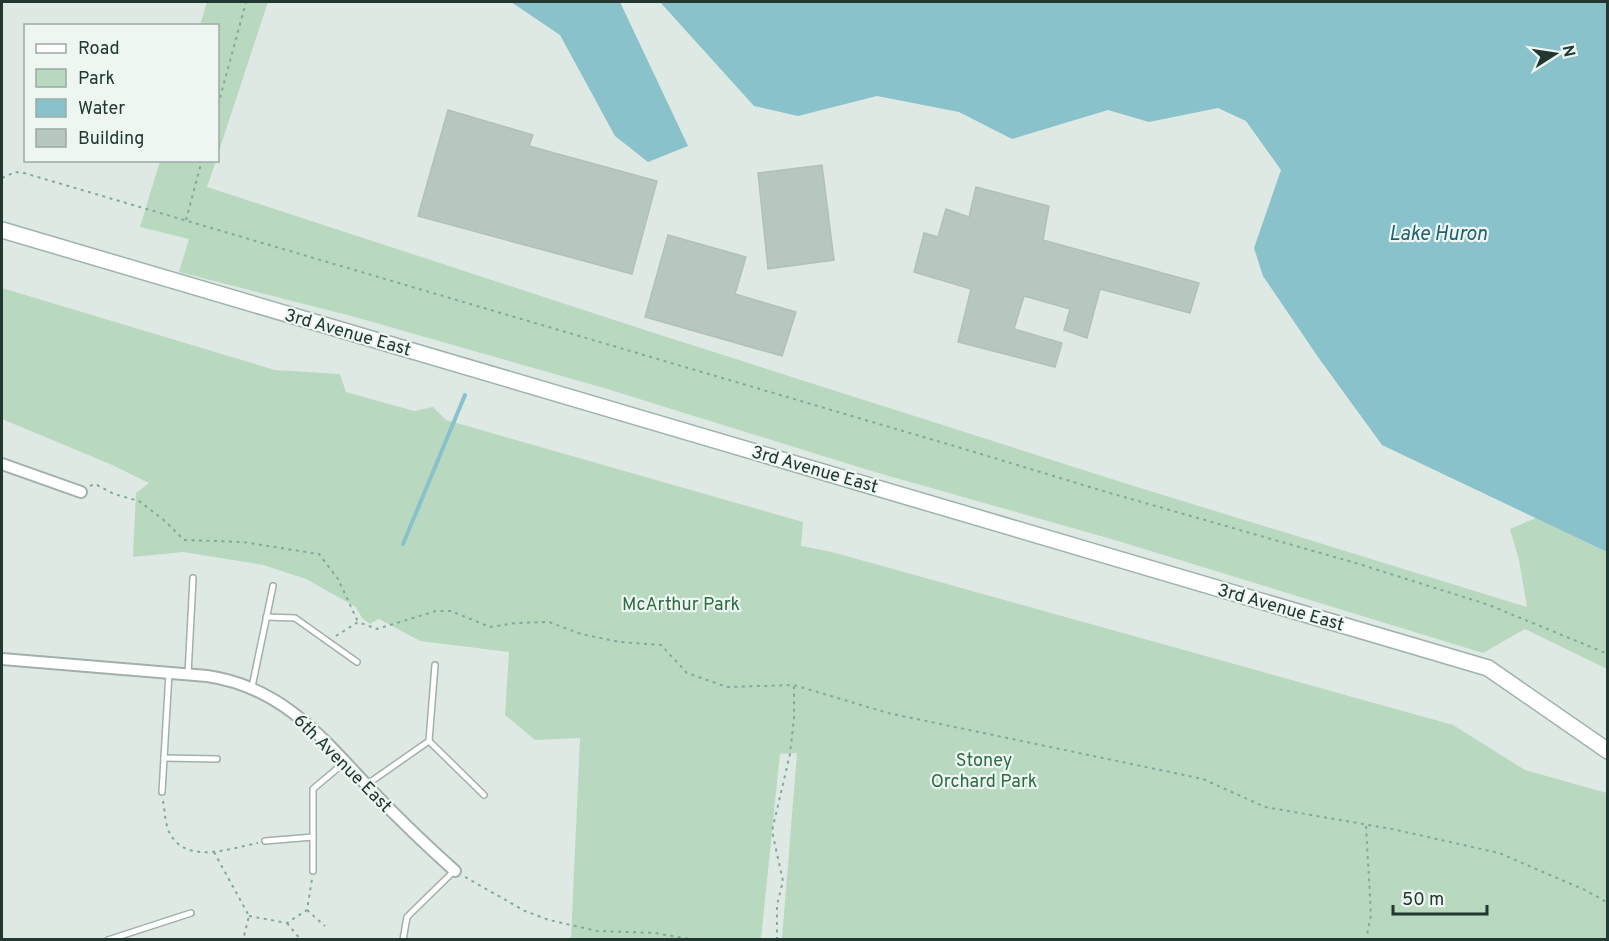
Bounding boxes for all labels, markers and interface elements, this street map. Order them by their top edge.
legend [24,24,219,162]
north arrow [1525,24,1585,84]
text: Road [78,38,120,61]
text: N [1557,44,1579,59]
text: Park [78,68,115,91]
text: Water [78,98,125,121]
text: Building [78,128,144,151]
water label: Lake Huron [1389,222,1487,248]
street label: 3rd Avenue East [282,304,414,363]
street label: 3rd Avenue East [749,441,881,500]
street label: 3rd Avenue East [1215,579,1347,638]
park label: McArthur Park [622,594,740,617]
street label: 6th Avenue East [288,710,396,818]
park label: Stoney Orchard Park [931,750,1037,794]
scale bar [1393,878,1488,916]
text: 50 m [1402,889,1444,912]

